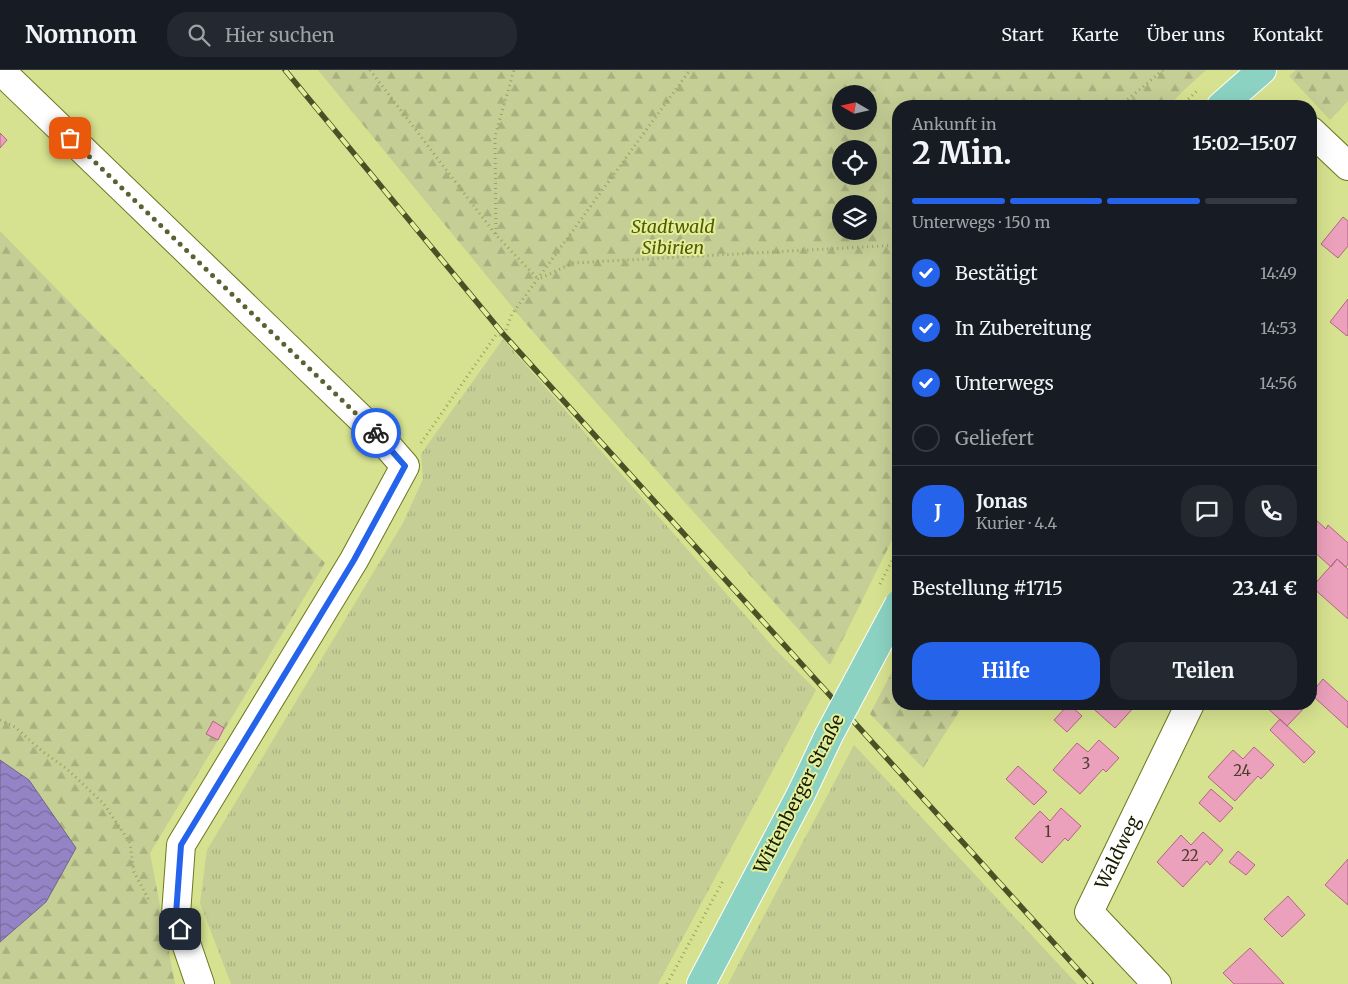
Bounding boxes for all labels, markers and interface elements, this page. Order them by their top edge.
search box [167,12,517,57]
text: Nomnom [25,19,137,50]
icon: search [185,21,213,49]
text: Hier suchen [225,23,334,47]
text: Start [1001,23,1044,46]
text: Karte [1072,23,1119,46]
text: Über uns [1147,23,1225,46]
text: Kontakt [1253,23,1323,46]
north arrow [832,85,878,130]
map controls [832,85,877,240]
text: Ankunft in [912,114,997,134]
pin [49,117,91,159]
icon: bag [56,124,84,152]
text: 15:02–15:07 [1193,131,1297,155]
text: 2 Min. [912,133,1012,173]
button: locate [832,140,877,185]
button: layers [832,195,877,240]
text: Unterwegs · 150 m [912,212,1050,232]
park label: Stadtwald Sibirien [631,215,715,259]
icon: check [912,259,940,287]
text: Bestätigt [955,261,1038,285]
text: 14:49 [1260,263,1297,283]
icon: check [912,314,940,342]
text: In Zubereitung [955,316,1091,340]
text: 14:53 [1260,318,1297,338]
icon: check [912,369,940,397]
text: Unterwegs [955,371,1054,395]
text: 14:56 [1259,373,1297,393]
courier [351,408,401,458]
icon: bike [362,419,390,447]
text: Geliefert [955,426,1034,450]
button: chat [1181,485,1233,537]
button: phone [1245,485,1297,537]
text: Jonas [976,489,1028,513]
text: J [934,499,942,523]
text: Kurier · 4.4 [976,513,1057,533]
text: Bestellung #1715 [912,576,1063,600]
text: 23.41 € [1233,576,1297,600]
button: Hilfe [912,642,1100,700]
button: Teilen [1110,642,1297,700]
street label: Wittenberger Straße [748,710,849,878]
house number: 3 [1082,754,1090,773]
house number: 24 [1233,761,1251,780]
street label: Waldweg [1089,812,1145,894]
house number: 1 [1045,822,1052,841]
house number: 22 [1181,846,1199,865]
pin [159,908,201,950]
icon: home [166,915,194,943]

